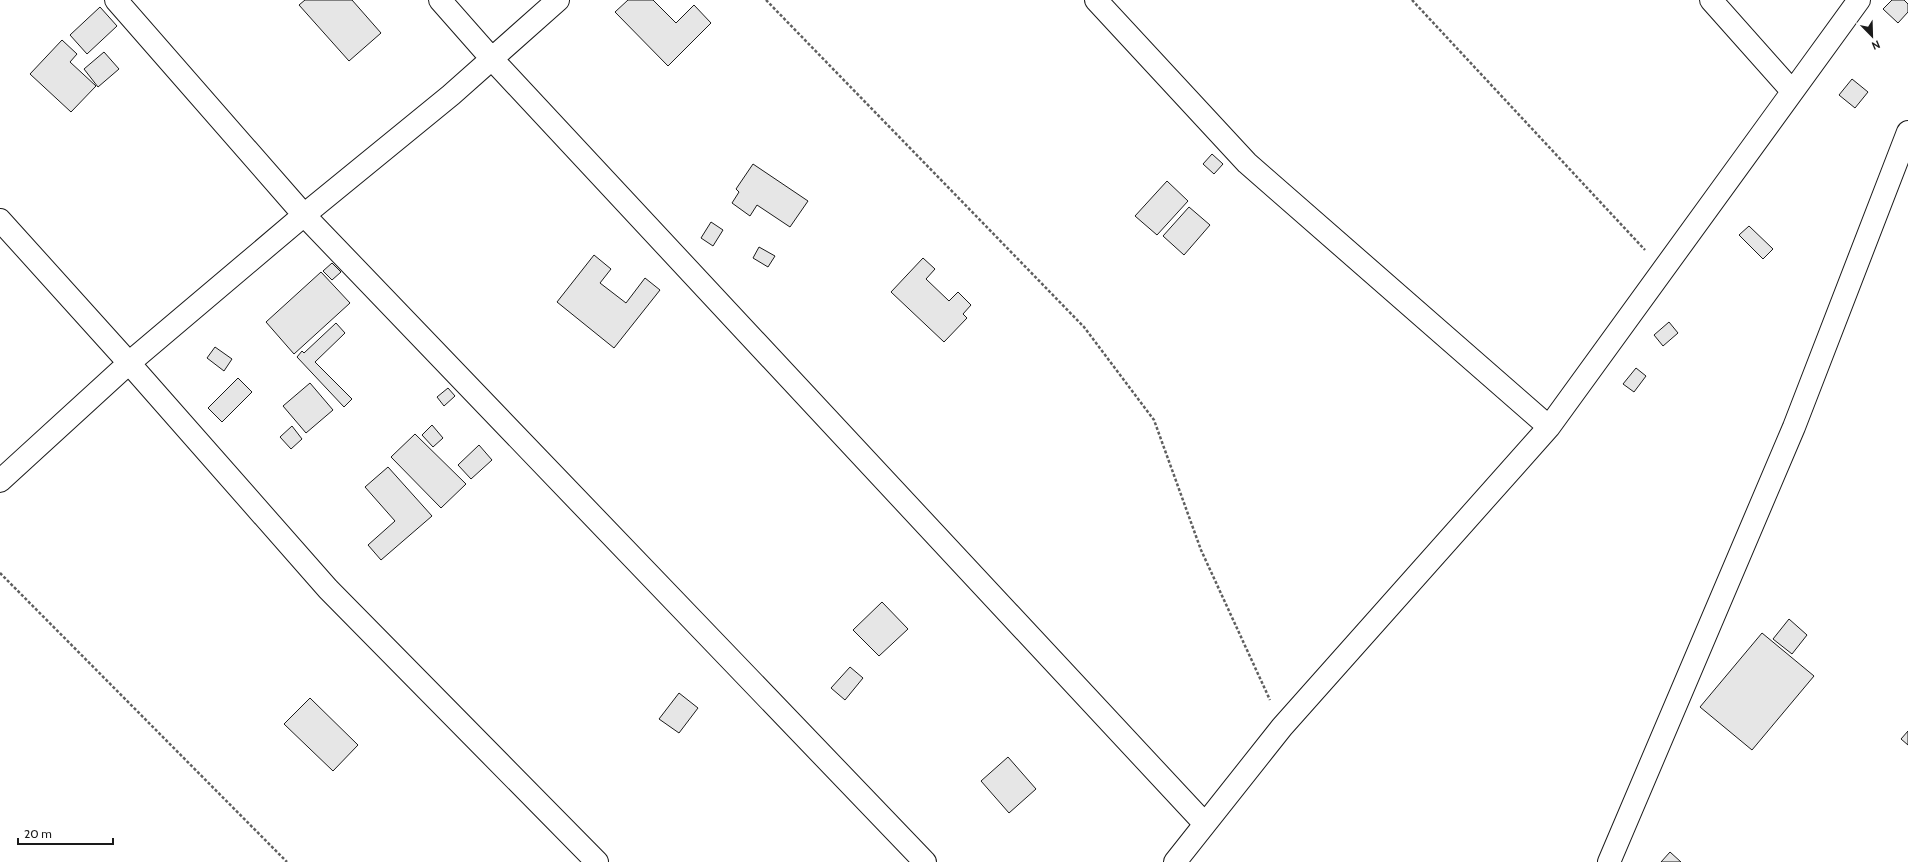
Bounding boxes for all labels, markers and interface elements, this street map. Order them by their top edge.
north arrow [1852,16,1892,56]
text: N [1870,37,1882,53]
scale bar [18,820,113,846]
text: 20 m [24,826,52,841]

